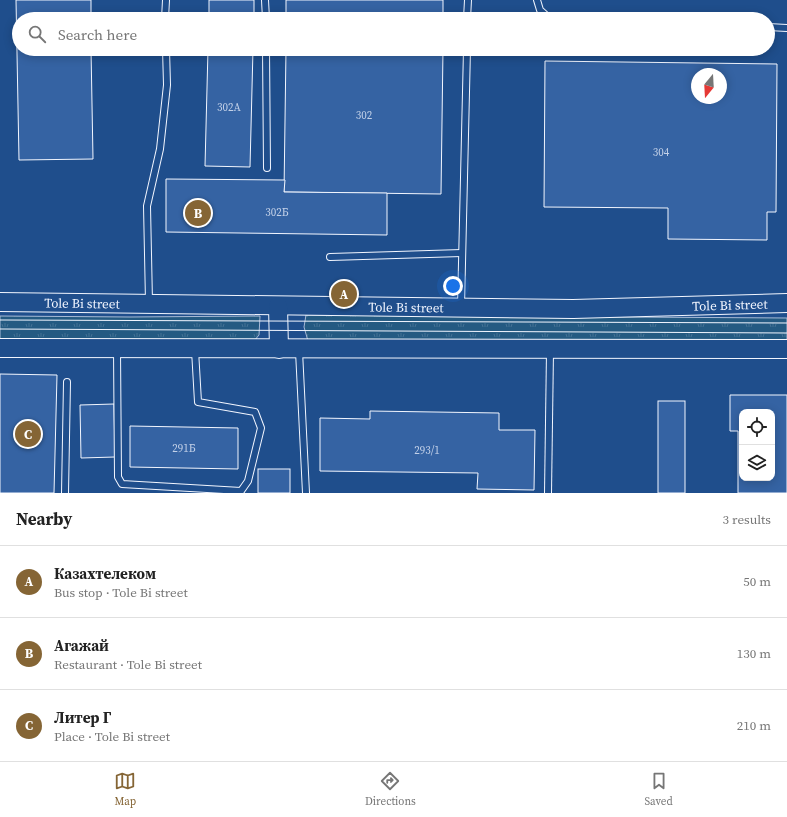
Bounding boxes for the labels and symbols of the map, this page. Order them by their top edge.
north arrow [691,68,727,104]
house number: 302А [217,100,242,115]
house number: 302 [356,108,373,123]
house number: 304 [653,145,670,160]
pin: B [185,198,211,228]
house number: 302Б [265,205,289,220]
your location [443,276,463,296]
pin: A [331,279,357,309]
street label: Tole Bi street [44,295,121,312]
street label: Tole Bi street [692,296,769,315]
street label: Tole Bi street [368,298,445,316]
pin: C [15,419,41,449]
house number: 291Б [172,441,196,456]
house number: 293/1 [414,443,440,458]

